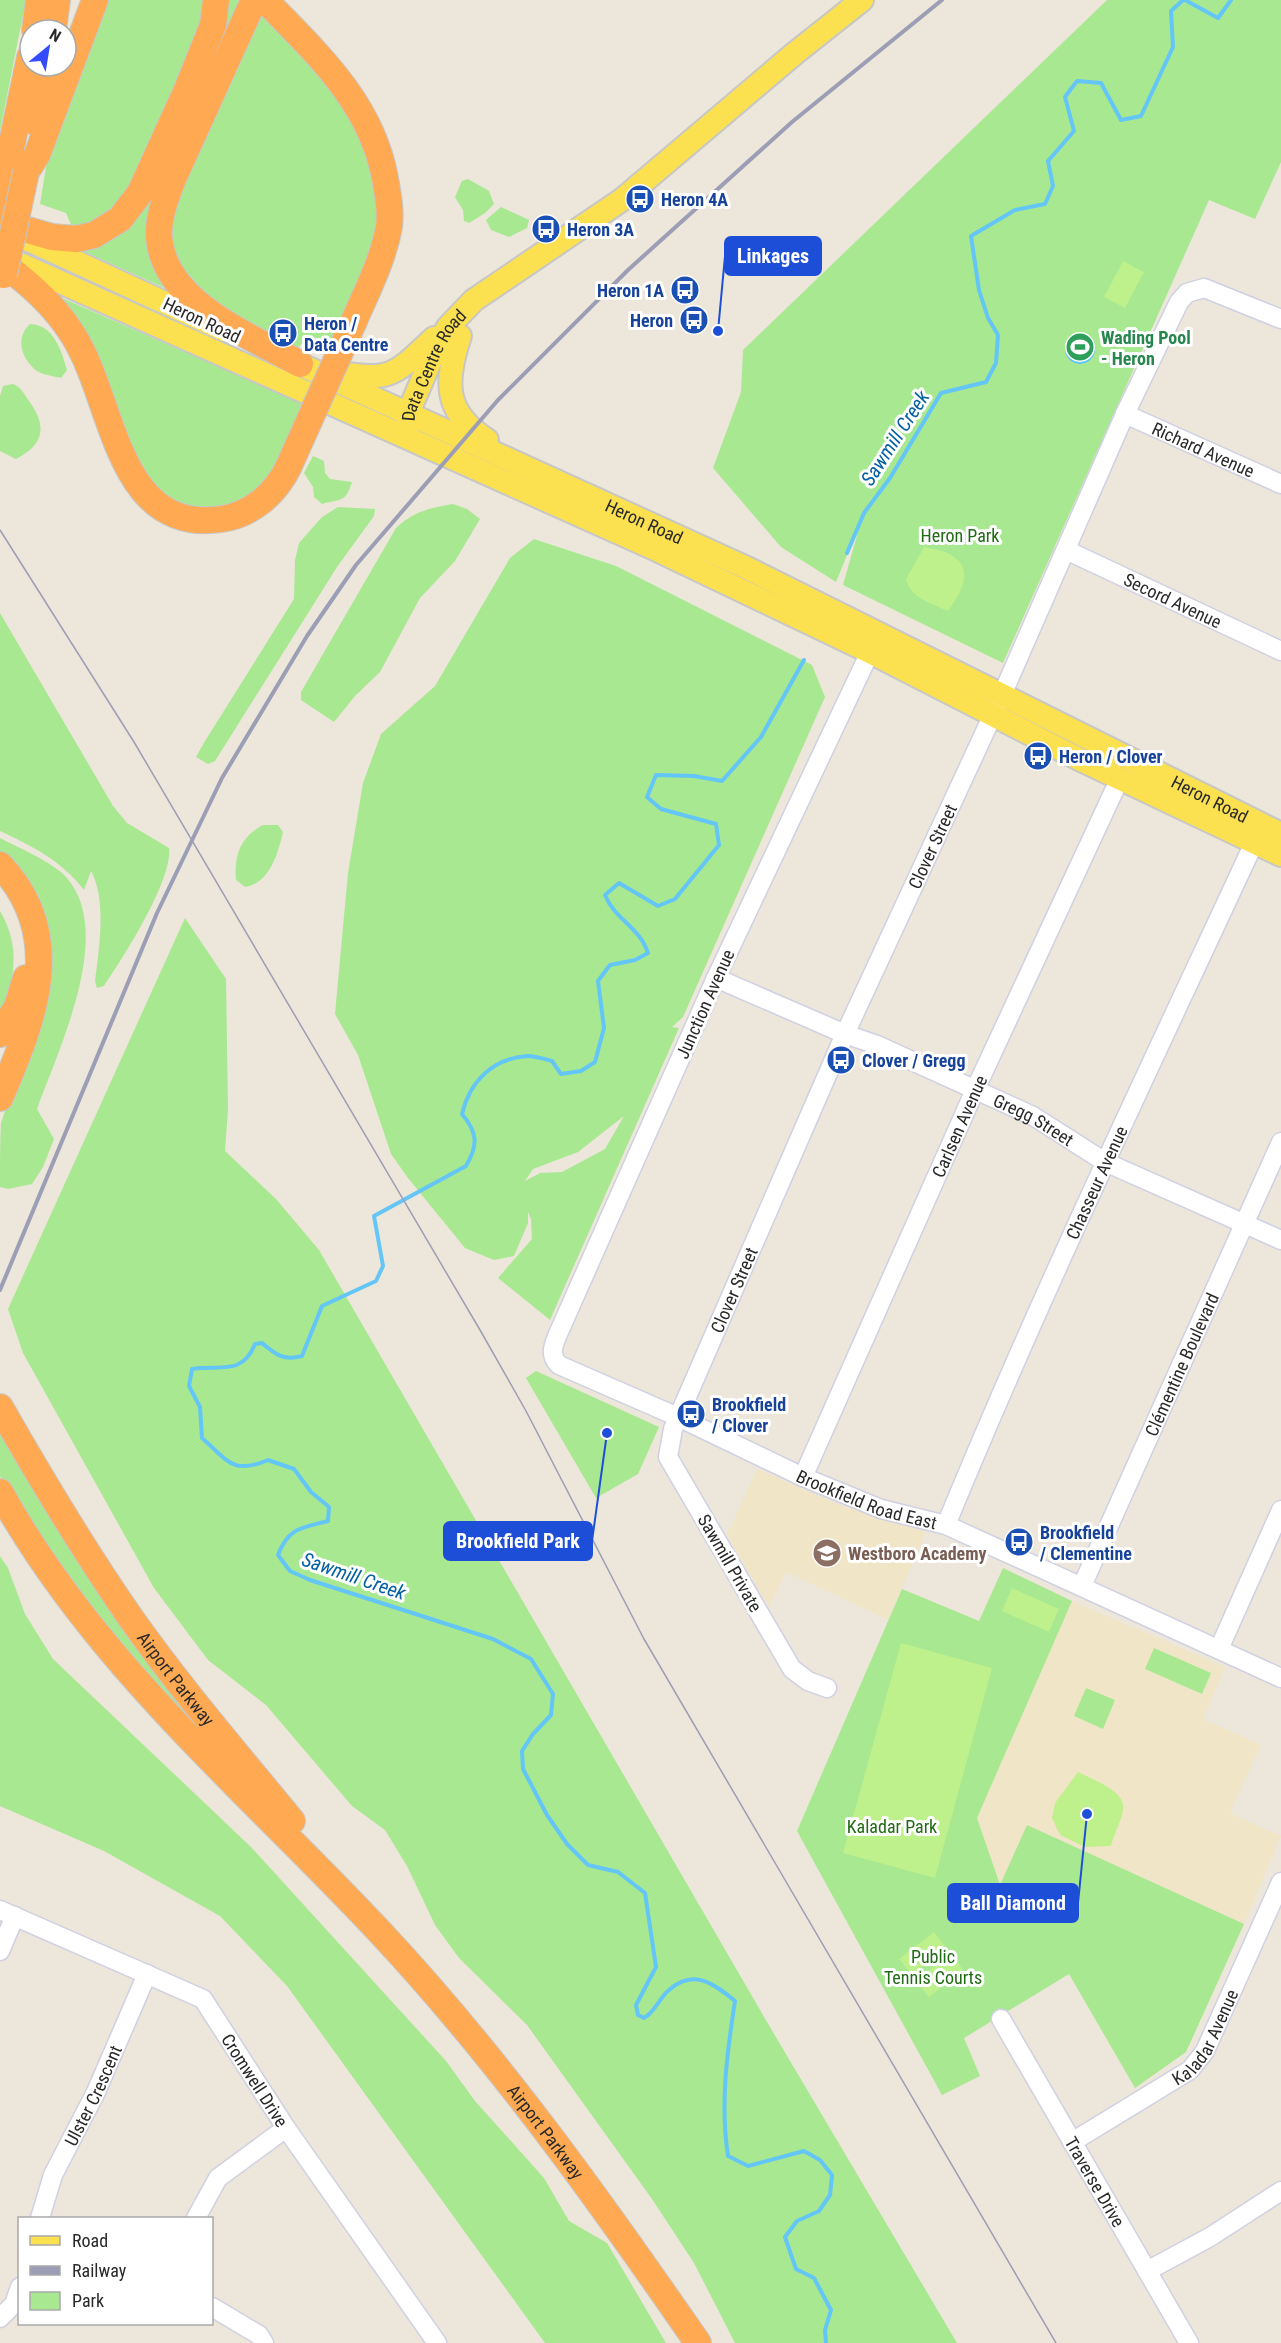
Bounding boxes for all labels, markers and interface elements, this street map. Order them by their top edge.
north arrow [18,18,78,78]
text: N [46,25,64,46]
bus stop icon: Heron 4A [624,183,656,215]
place label: Heron 4A [661,189,728,210]
bus stop icon: Heron 3A [530,213,562,245]
place label: Heron 3A [567,219,634,240]
callout: Linkages [725,237,821,275]
text: Linkages [737,244,809,268]
bus stop icon: Heron 1A [669,274,701,306]
place label: Heron 1A [597,280,664,301]
street label: Heron Road [160,293,244,347]
bus stop icon: Heron [678,304,710,336]
street label: Data Centre Road [397,305,470,422]
place label: Heron [630,310,673,331]
place label: Heron / Data Centre [304,313,389,355]
bus stop icon: Heron / Data Centre [267,317,299,349]
place label: Wading Pool - Heron [1101,327,1191,369]
sports icon: Wading Pool - Heron [1064,331,1096,363]
water label: Sawmill Creek [855,385,935,490]
street label: Richard Avenue [1149,417,1258,481]
street label: Heron Road [602,494,686,548]
park label: Heron Park [921,525,999,546]
street label: Secord Avenue [1121,568,1225,632]
bus stop icon: Heron / Clover [1022,740,1054,772]
place label: Heron / Clover [1059,746,1163,767]
street label: Heron Road [1168,771,1252,827]
street label: Clover Street [903,801,961,892]
street label: Junction Avenue [671,946,739,1062]
bus stop icon: Clover / Gregg [825,1044,857,1076]
place label: Clover / Gregg [862,1050,966,1071]
street label: Carlsen Avenue [927,1072,991,1181]
street label: Gregg Street [990,1089,1078,1150]
street label: Chasseur Avenue [1061,1122,1131,1243]
street label: Clover Street [706,1244,761,1336]
street label: Clémentine Boulevard [1140,1289,1223,1439]
place label: Brookfield / Clover [711,1394,786,1436]
bus stop icon: Brookfield / Clover [675,1398,707,1430]
street label: Brookfield Road East [793,1465,939,1533]
street label: Sawmill Private [694,1510,766,1616]
callout: Brookfield Park [444,1522,592,1560]
place label: Brookfield / Clementine [1039,1522,1132,1564]
bus stop icon: Brookfield / Clementine [1003,1526,1035,1558]
text: Brookfield Park [456,1529,580,1553]
school or university icon: Westboro Academy [811,1537,843,1569]
place label: Westboro Academy [848,1543,987,1564]
water label: Sawmill Creek [299,1547,410,1605]
street label: Airport Parkway [133,1627,220,1730]
park label: Kaladar Park [847,1816,937,1837]
callout: Ball Diamond [948,1884,1078,1922]
text: Ball Diamond [960,1891,1066,1915]
park label: Public Tennis Courts [884,1946,982,1988]
street label: Kaladar Avenue [1168,1986,1242,2089]
street label: Cromwell Drive [217,2030,293,2131]
street label: Ulster Crescent [60,2042,125,2149]
street label: Airport Parkway [503,2080,589,2183]
street label: Traverse Drive [1061,2133,1130,2230]
legend [18,2217,213,2325]
text: Road [72,2230,108,2251]
text: Railway [72,2260,127,2281]
text: Park [72,2290,104,2311]

